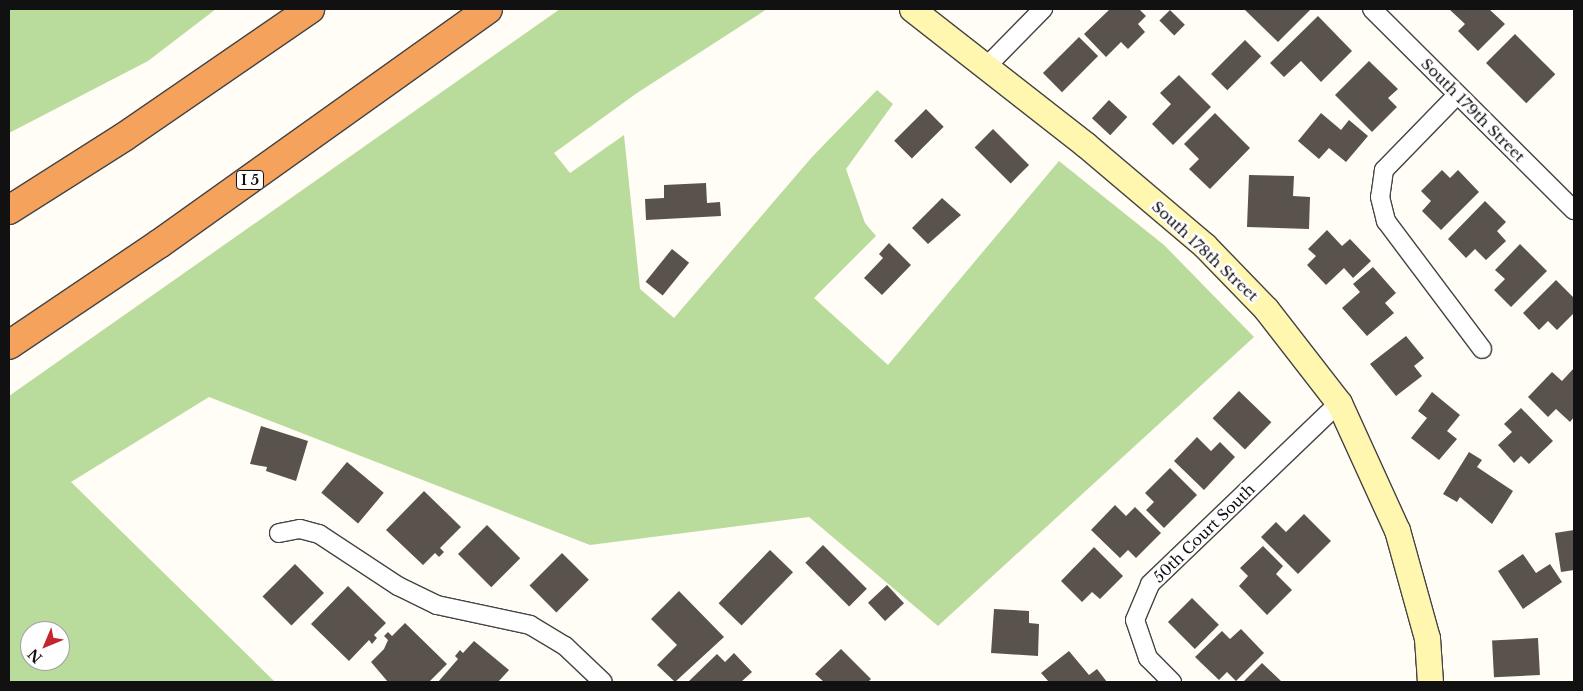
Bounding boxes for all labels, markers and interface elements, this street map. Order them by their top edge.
street label: South 179th Street [1417,54,1529,166]
road number: I 5 [235,168,265,192]
street label: South 178th Street [1148,197,1262,305]
street label: 50th Court South [1150,480,1258,586]
north arrow [20,621,70,671]
text: N [24,645,46,667]

